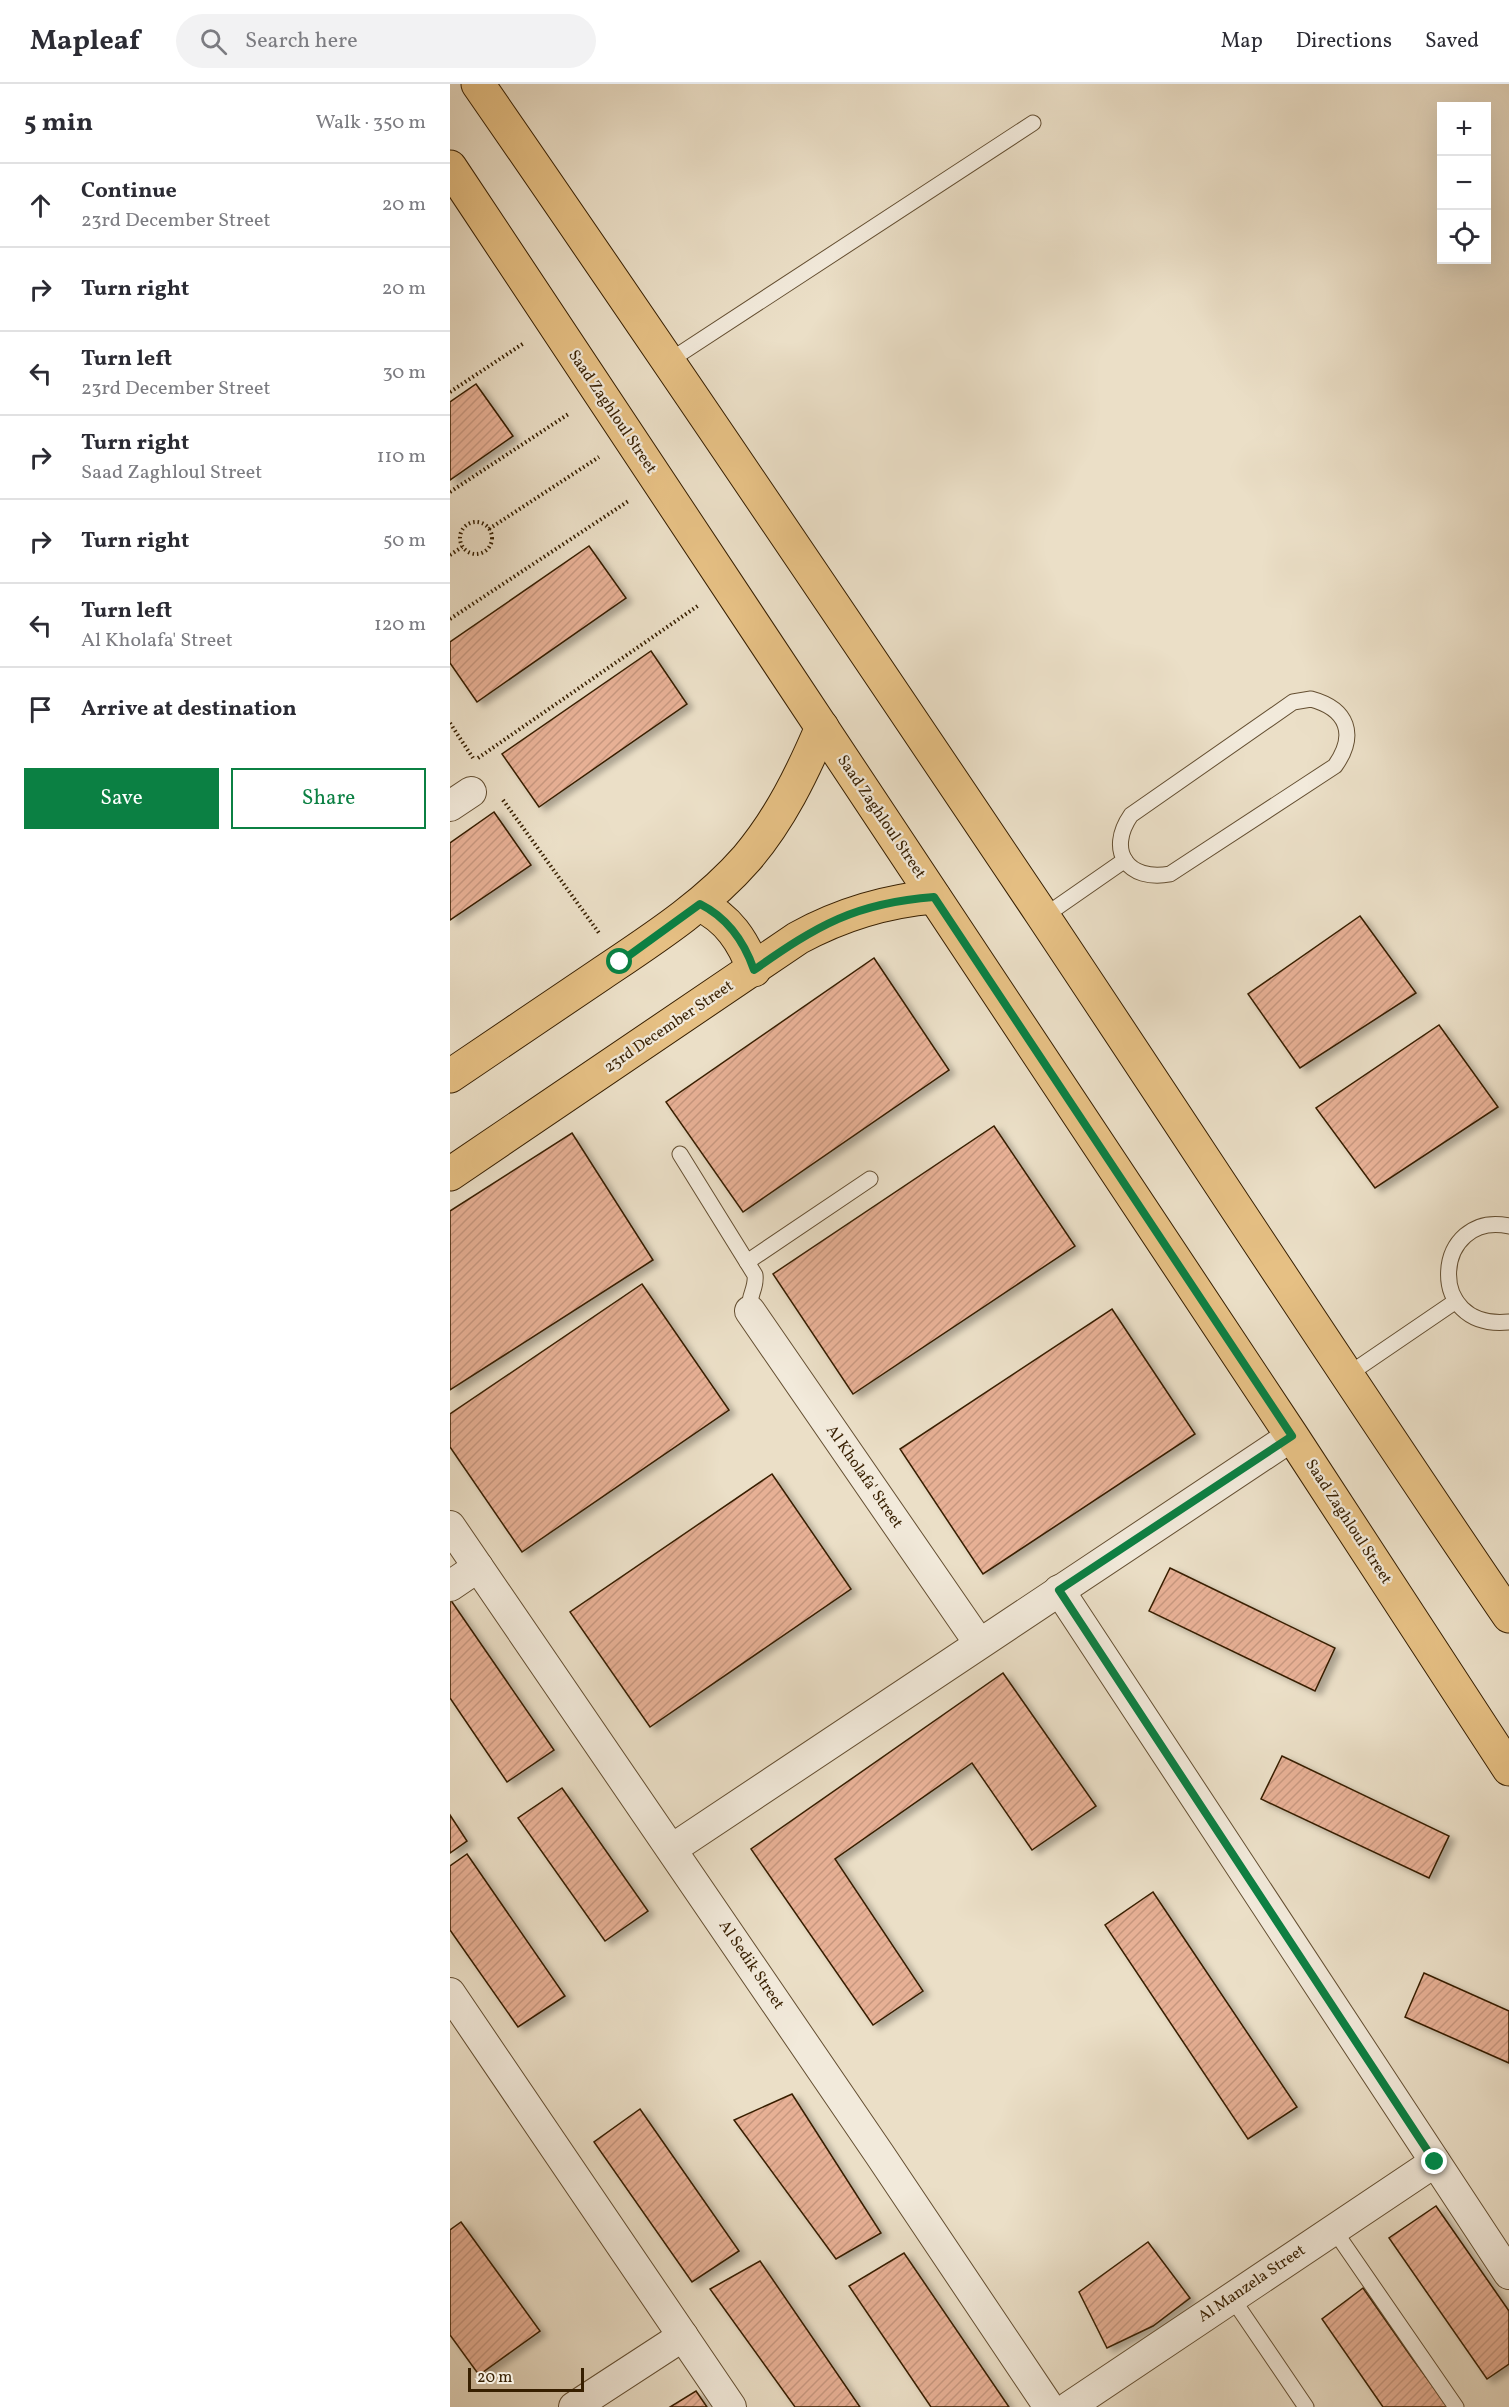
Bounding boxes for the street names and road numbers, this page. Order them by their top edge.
street label: Saad Zaghloul Street [562,346,662,479]
street label: Saad Zaghloul Street [831,751,931,884]
street label: 23rd December Street [600,975,738,1079]
street label: Al Kholafa' Street [820,1421,908,1533]
street label: Saad Zaghloul Street [1299,1455,1397,1589]
street label: Al Sedik Street [713,1916,789,2014]
street label: Al Manzela Street [1194,2240,1310,2328]

